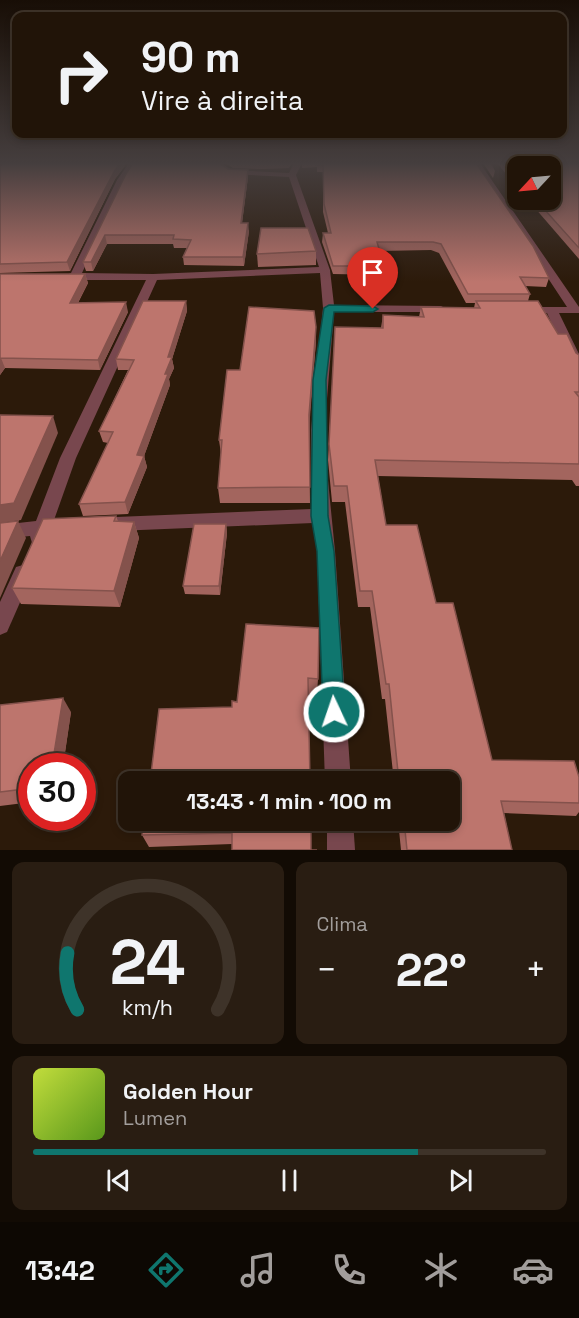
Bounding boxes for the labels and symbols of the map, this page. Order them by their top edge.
north arrow [507,156,561,210]
pin [347,247,398,309]
position arrow [302,680,366,744]
speed limit sign: 30 [18,753,96,831]

